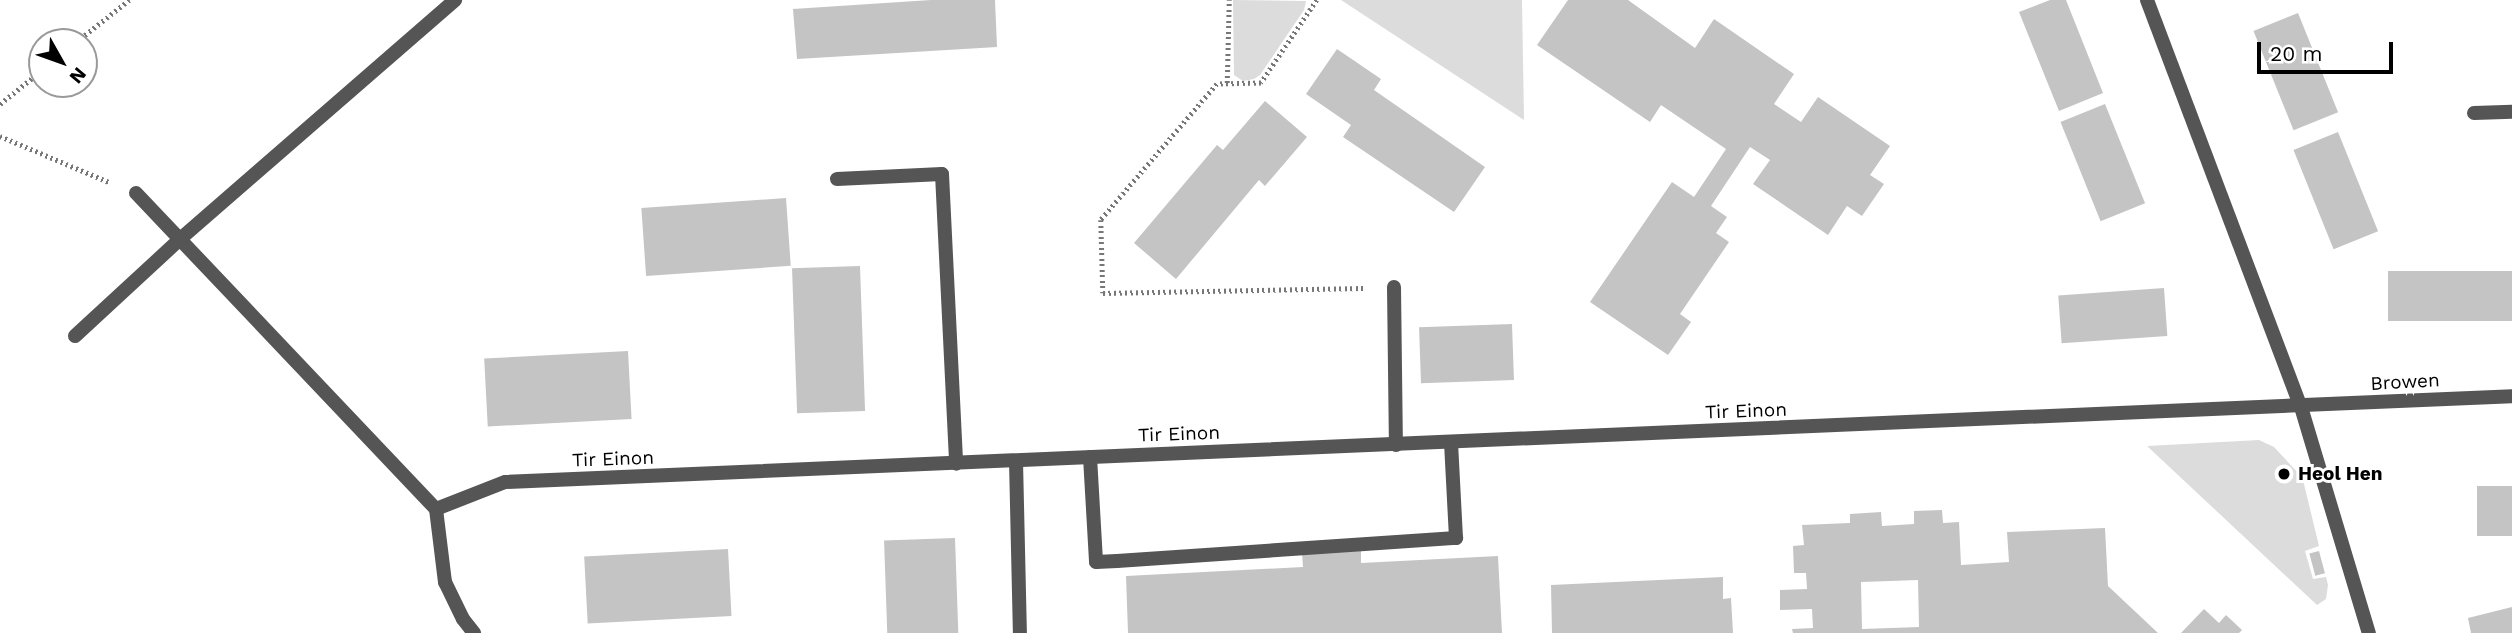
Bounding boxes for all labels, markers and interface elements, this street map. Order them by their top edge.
north arrow [28,28,98,98]
scale bar [2260,28,2396,72]
text: 20 m [2270,41,2322,66]
text: N [65,63,91,88]
street label: Browen [2370,369,2440,395]
street label: Tir Einon [1704,398,1788,424]
street label: Tir Einon [1137,421,1221,447]
street label: Tir Einon [571,446,655,472]
place label: Heol Hen [2298,463,2383,485]
marker: Heol Hen [2276,466,2292,482]

